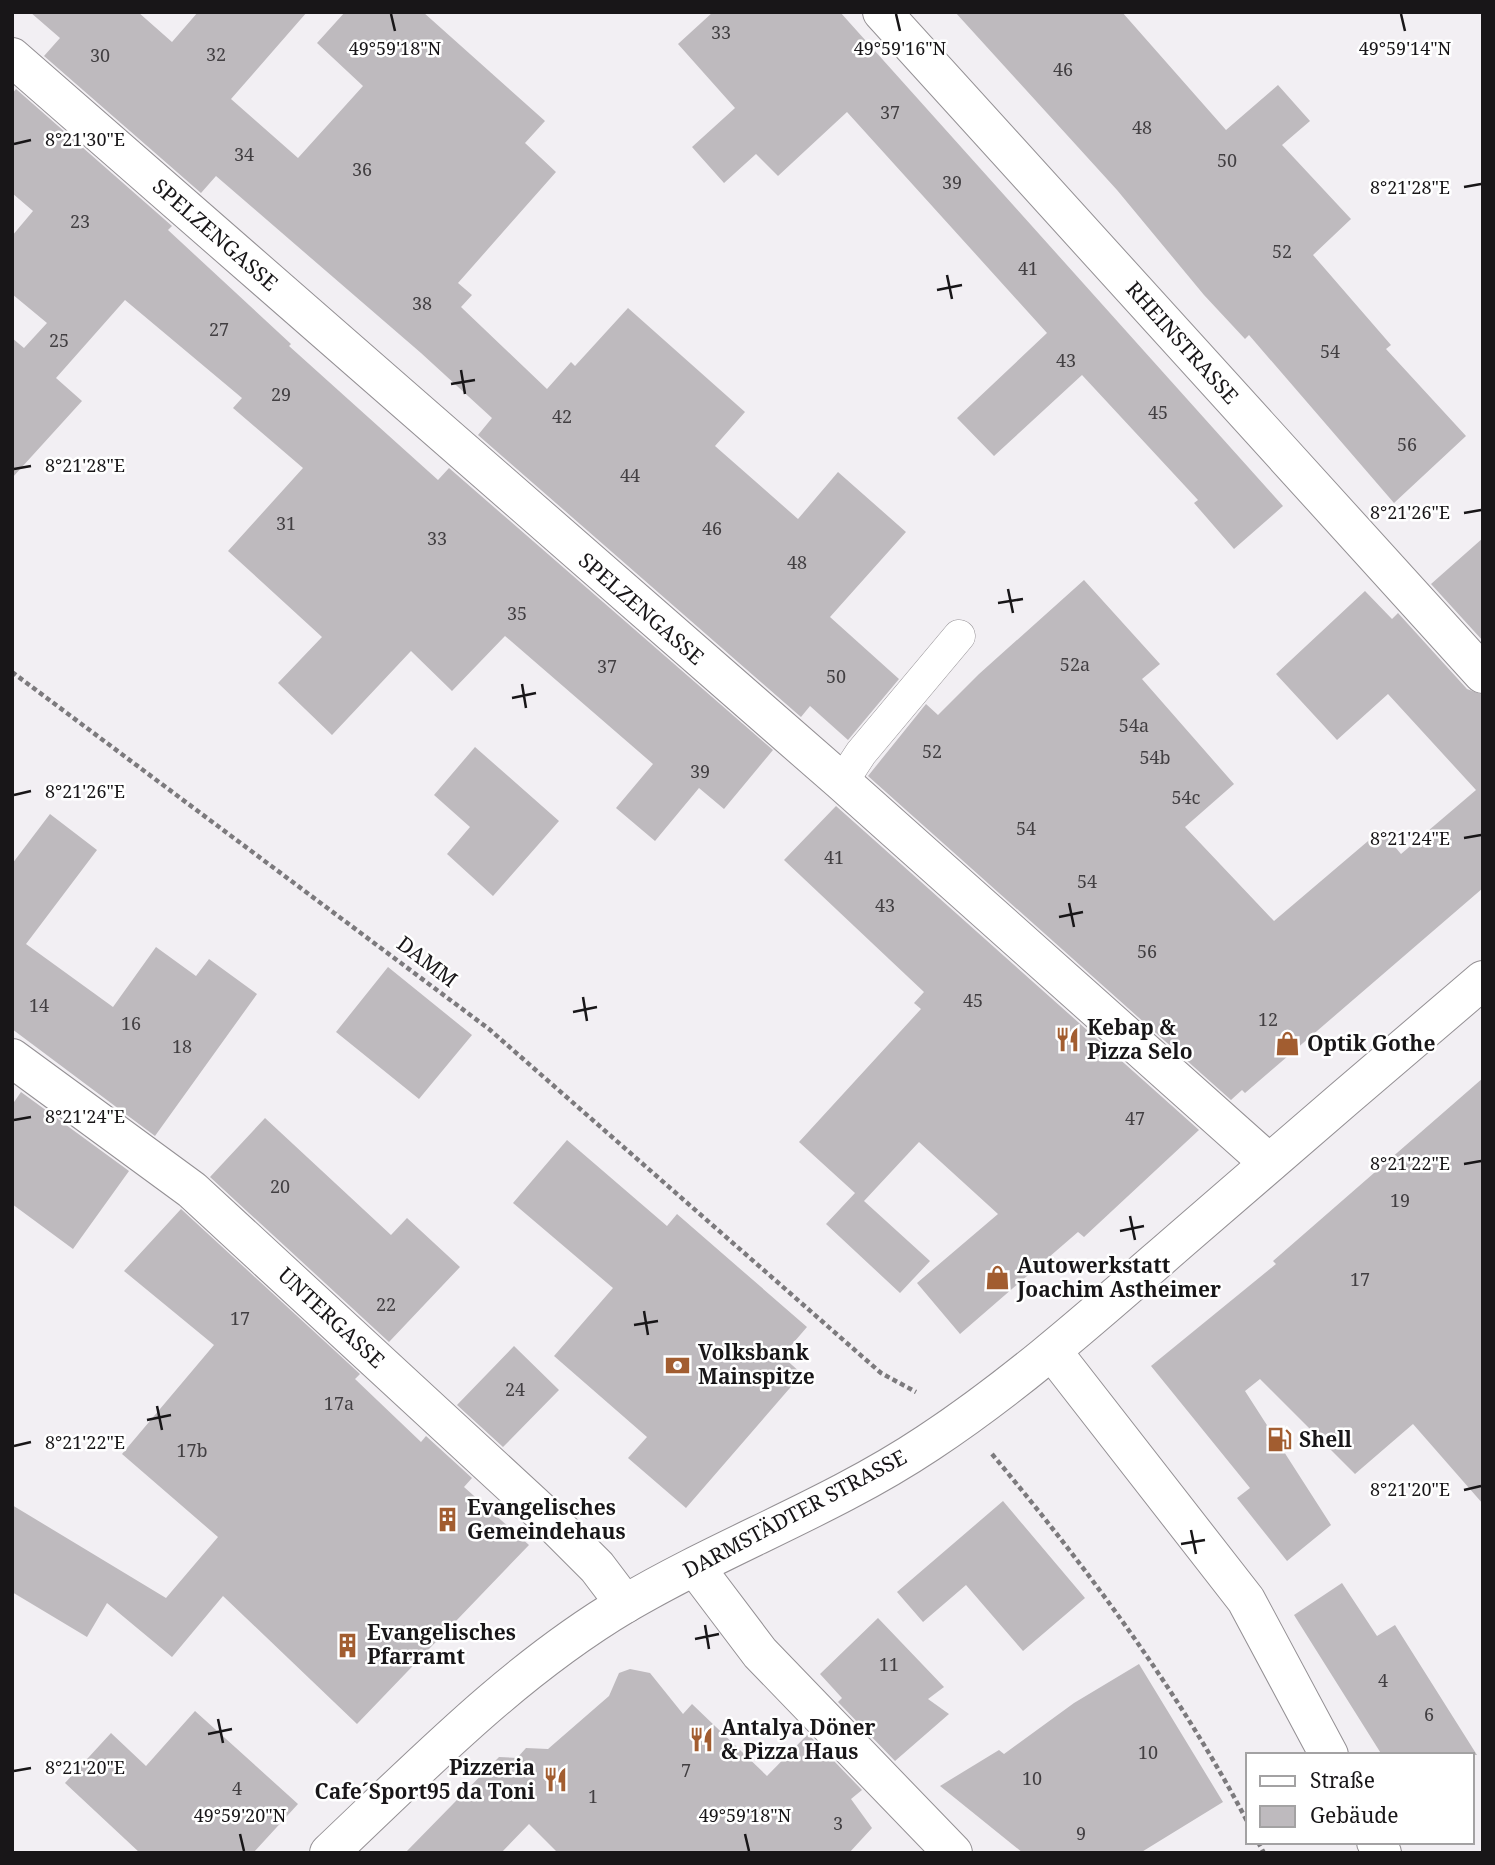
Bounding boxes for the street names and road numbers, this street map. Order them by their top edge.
street label: SPELZENGASSE [147,172,284,296]
street label: RHEINSTRASSE [1120,275,1245,410]
street label: SPELZENGASSE [573,546,710,670]
street label: DAMM [392,929,464,993]
street label: UNTERGASSE [272,1261,391,1374]
street label: DARMSTÄDTER STRASSE [678,1442,911,1584]

